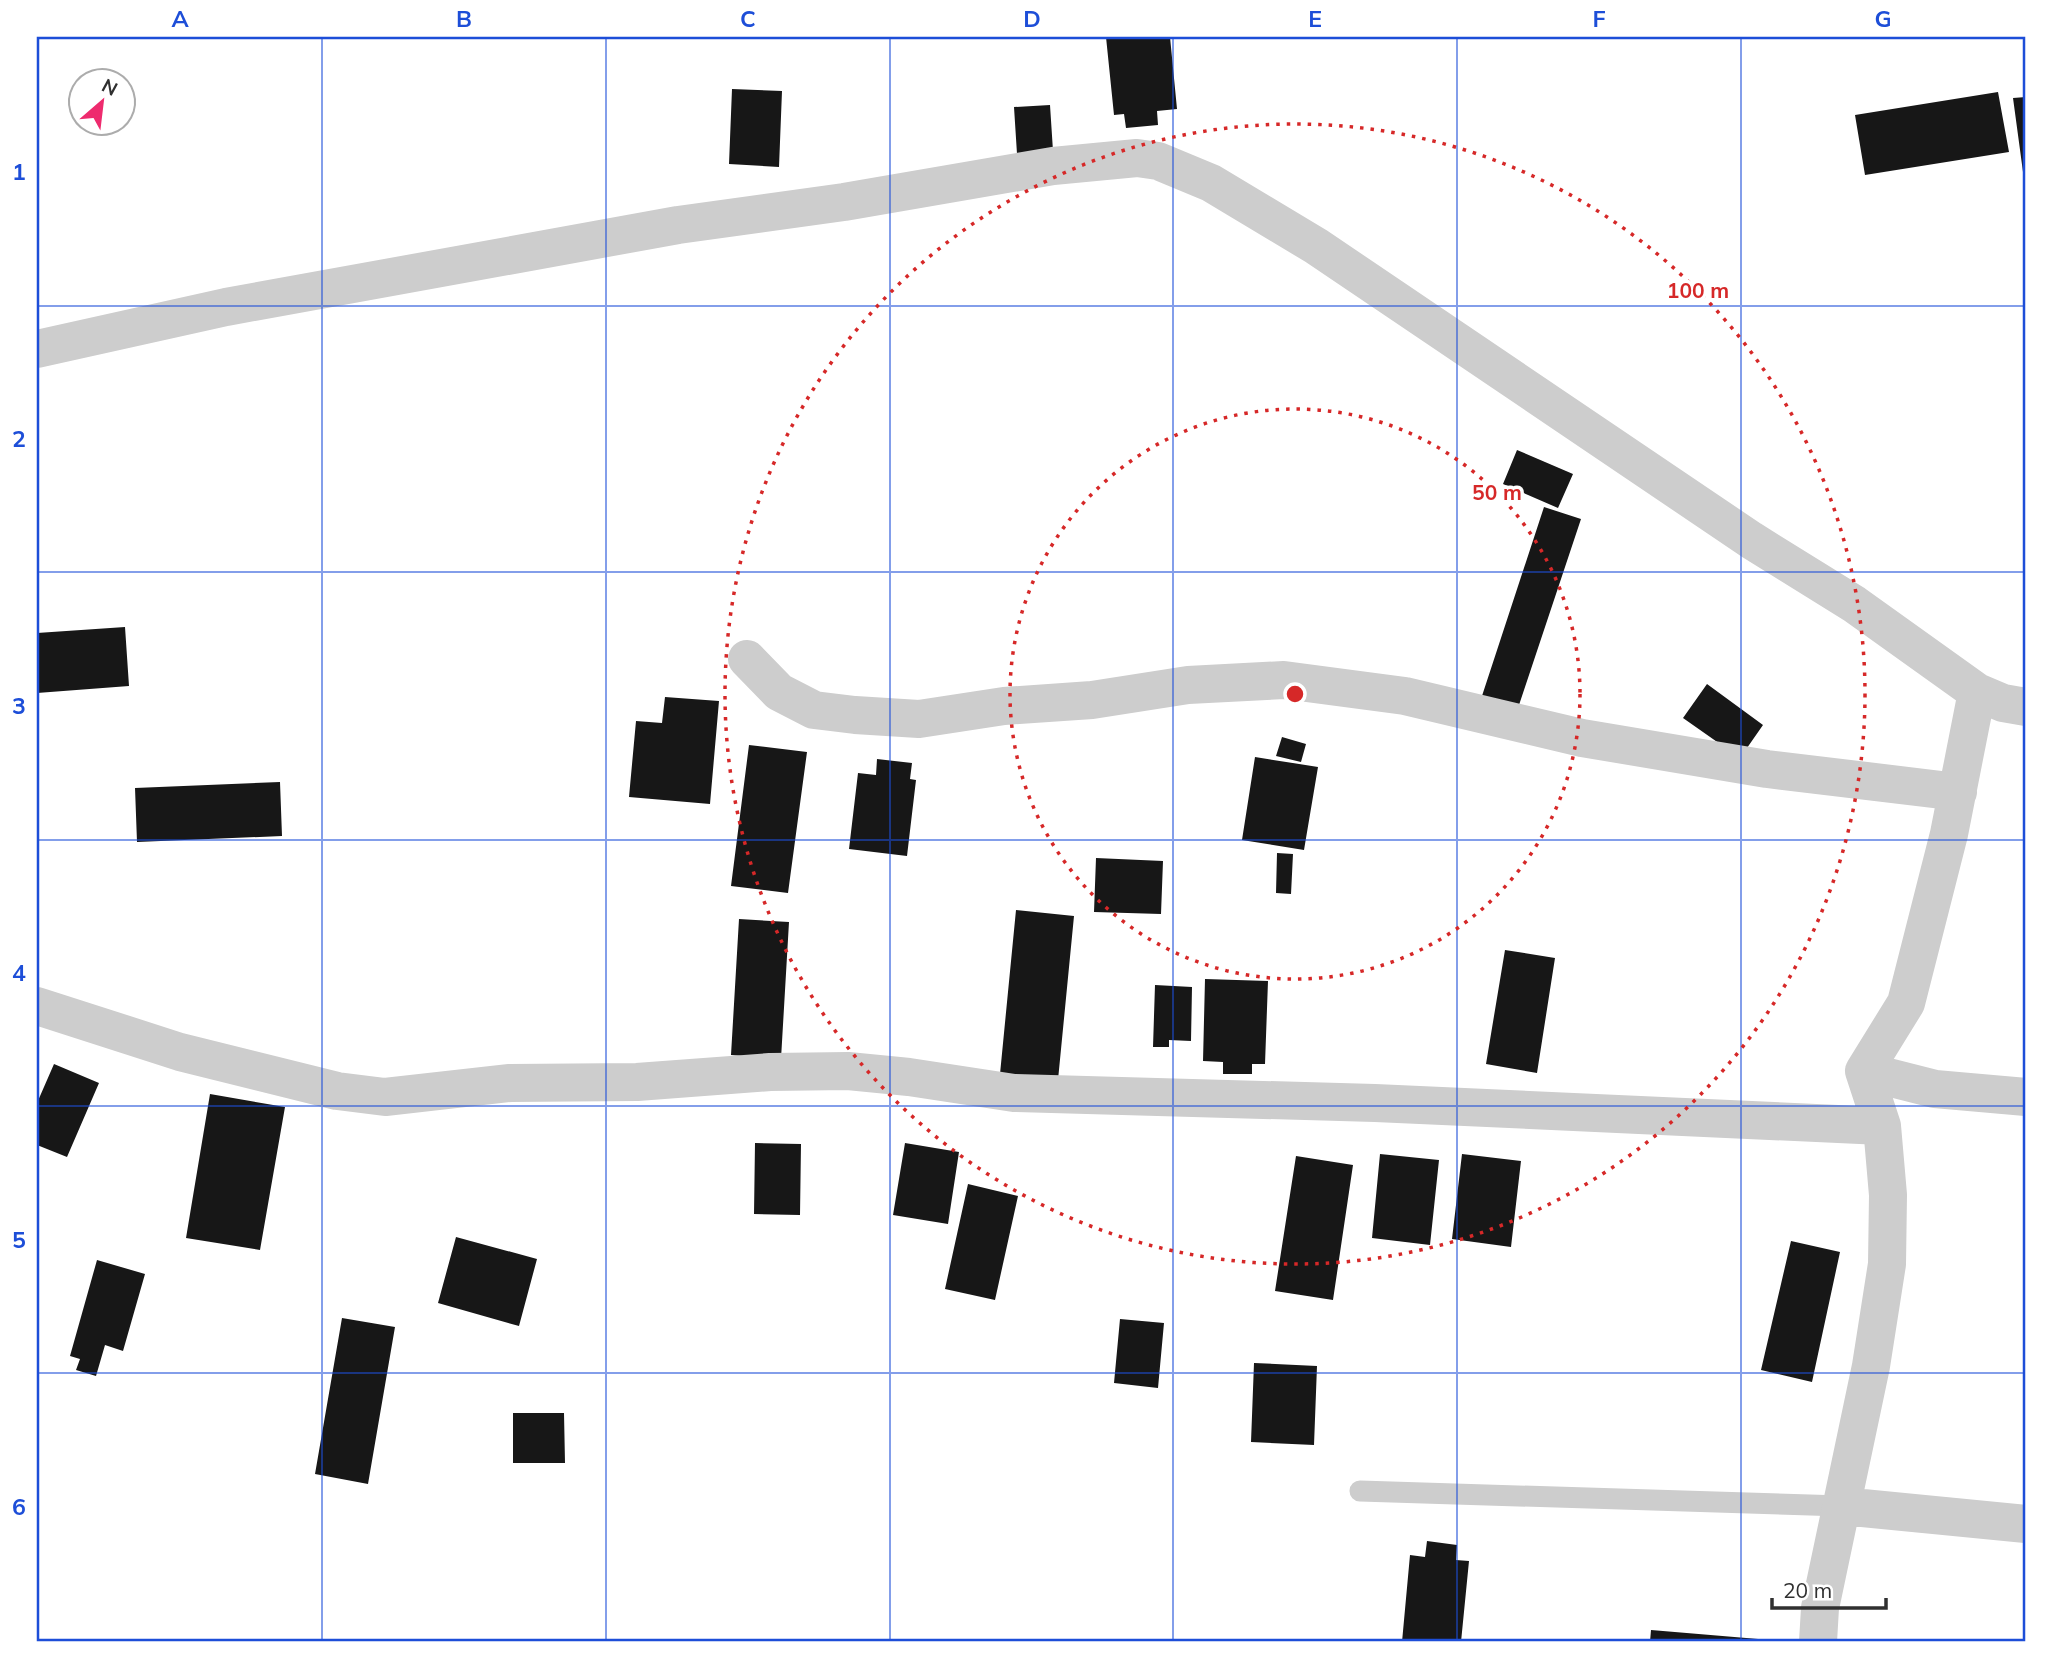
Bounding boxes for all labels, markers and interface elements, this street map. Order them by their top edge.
text: A [171,4,189,33]
text: B [456,4,472,33]
text: C [740,4,756,33]
text: D [1023,4,1041,33]
text: E [1308,4,1322,33]
text: F [1592,4,1606,33]
text: G [1874,4,1892,33]
north arrow [66,66,136,136]
text: N [98,73,122,101]
text: 1 [12,157,26,186]
text: 100 m [1667,277,1729,303]
text: 2 [12,424,26,453]
text: 50 m [1472,479,1522,505]
centre of rings [1283,682,1307,706]
text: 3 [12,691,26,720]
text: 4 [12,958,26,987]
text: 5 [12,1225,26,1254]
text: 6 [12,1492,26,1521]
scale bar [1772,1567,1886,1611]
text: 20 m [1783,1577,1832,1603]

